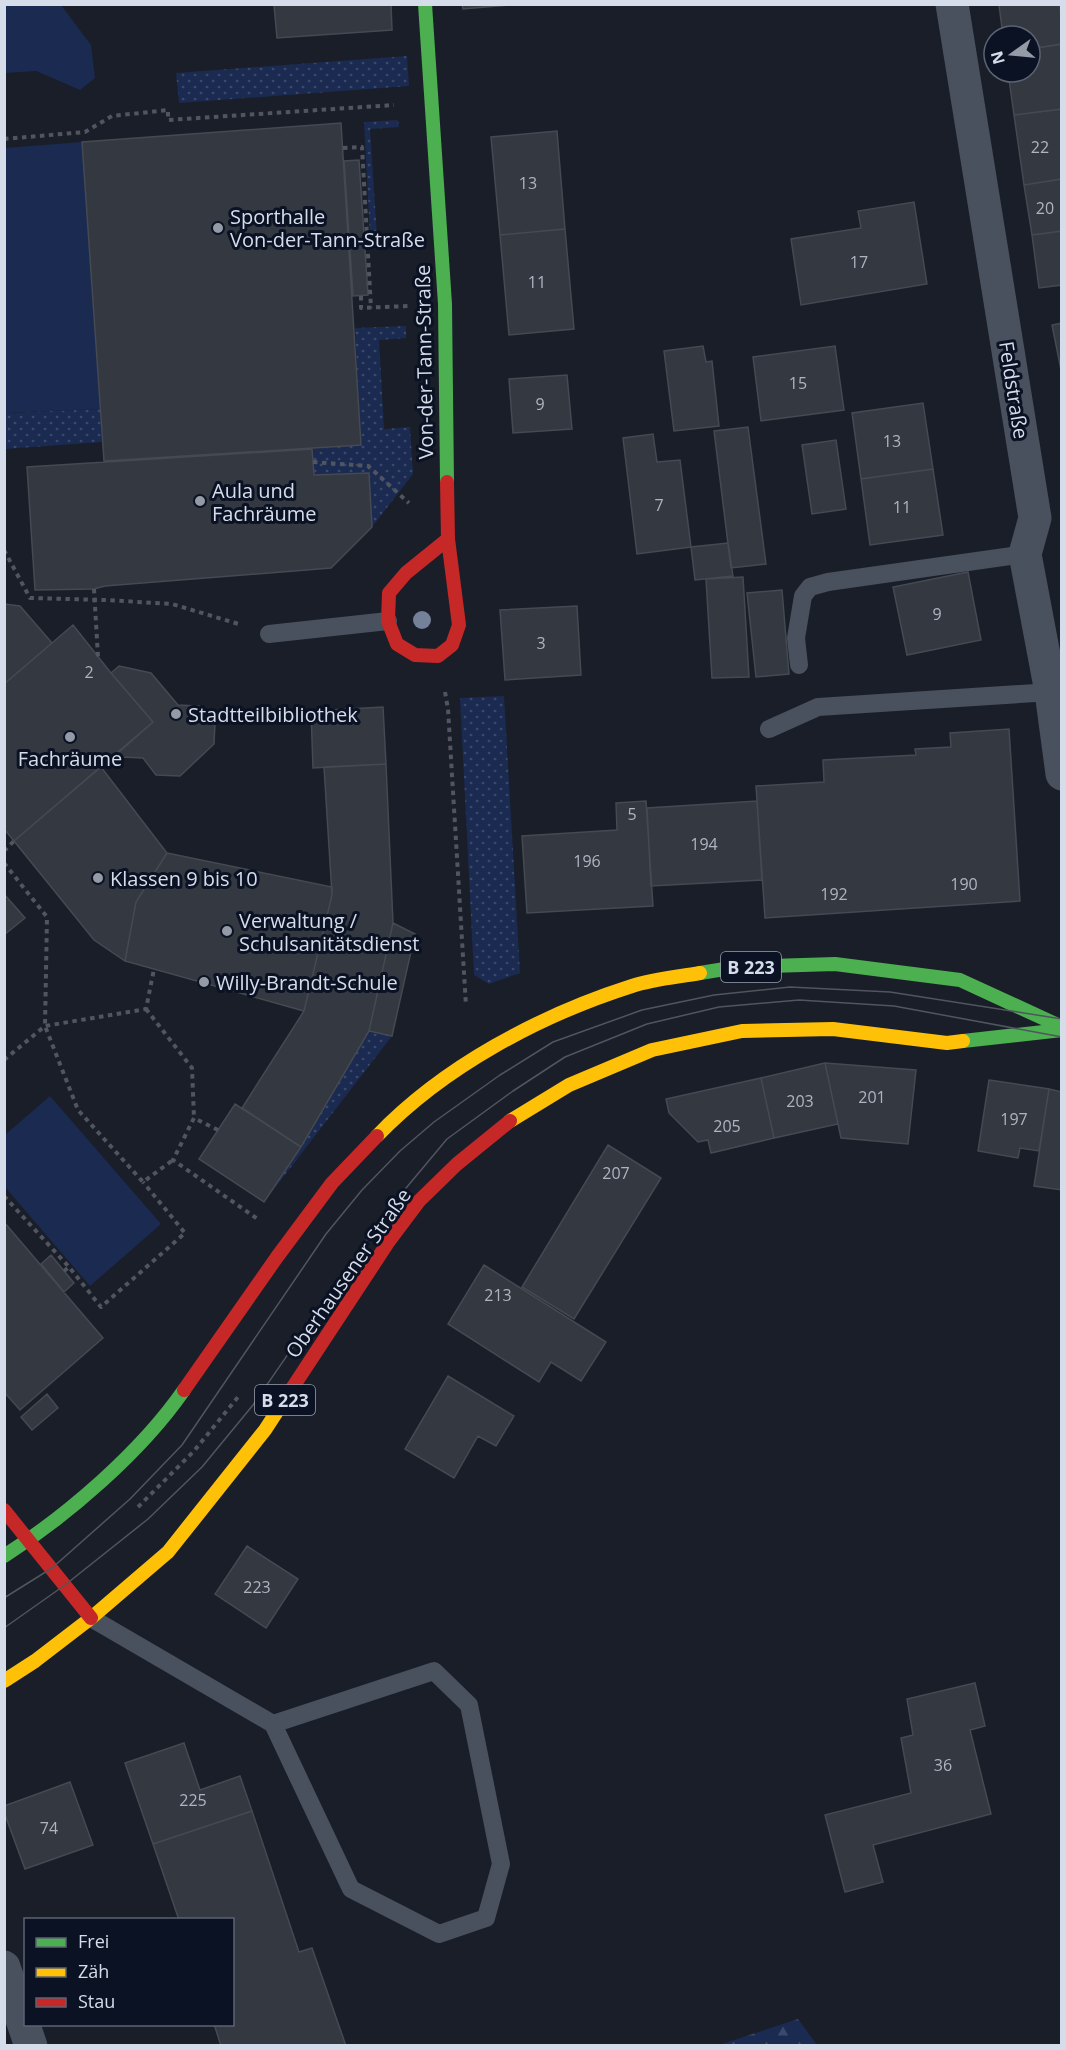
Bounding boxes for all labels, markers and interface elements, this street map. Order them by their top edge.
north arrow [982,24,1042,84]
text: N [985,49,1010,67]
house number: 22 [1031,136,1049,158]
house number: 13 [519,172,537,194]
house number: 20 [1036,197,1054,219]
place label: Sporthalle Von-der-Tann-Straße [230,203,425,253]
marker: Sporthalle Von-der-Tann-Straße [211,221,225,235]
house number: 17 [850,251,868,273]
street label: Von-der-Tann-Straße [409,264,439,460]
house number: 11 [528,271,546,293]
street label: Feldstraße [993,339,1035,441]
house number: 15 [789,372,807,394]
house number: 9 [535,393,545,415]
house number: 13 [883,430,901,452]
place label: Aula und Fachräume [212,477,317,527]
marker: Aula und Fachräume [193,494,207,508]
house number: 7 [654,494,664,516]
house number: 11 [893,496,911,518]
house number: 9 [932,603,942,625]
house number: 3 [536,632,546,654]
house number: 2 [84,661,94,683]
place label: Stadtteilbibliothek [188,701,358,728]
marker: Stadtteilbibliothek [169,707,183,721]
marker: Fachräume [63,730,77,744]
place label: Fachräume [18,745,122,772]
house number: 5 [627,803,637,825]
house number: 194 [690,833,718,855]
house number: 196 [573,850,601,872]
place label: Klassen 9 bis 10 [110,865,258,892]
marker: Klassen 9 bis 10 [91,871,105,885]
house number: 190 [950,873,978,895]
house number: 192 [820,883,848,905]
place label: Verwaltung / Schulsanitätsdienst [239,907,419,957]
marker: Verwaltung / Schulsanitätsdienst [220,924,234,938]
road number: B 223 [721,952,781,982]
place label: Willy-Brandt-Schule [216,969,398,996]
marker: Willy-Brandt-Schule [197,975,211,989]
house number: 201 [858,1086,886,1108]
house number: 203 [786,1090,814,1112]
house number: 197 [1000,1108,1028,1130]
house number: 205 [713,1115,741,1137]
house number: 207 [602,1162,630,1184]
street label: Oberhausener Straße [279,1183,417,1363]
house number: 213 [484,1284,512,1306]
road number: B 223 [255,1385,315,1415]
house number: 223 [243,1576,271,1598]
house number: 36 [934,1754,952,1776]
house number: 225 [179,1789,207,1811]
house number: 74 [40,1817,58,1839]
legend [24,1918,234,2026]
text: Frei [78,1929,109,1953]
text: Zäh [78,1959,109,1983]
text: Stau [78,1989,115,2013]

